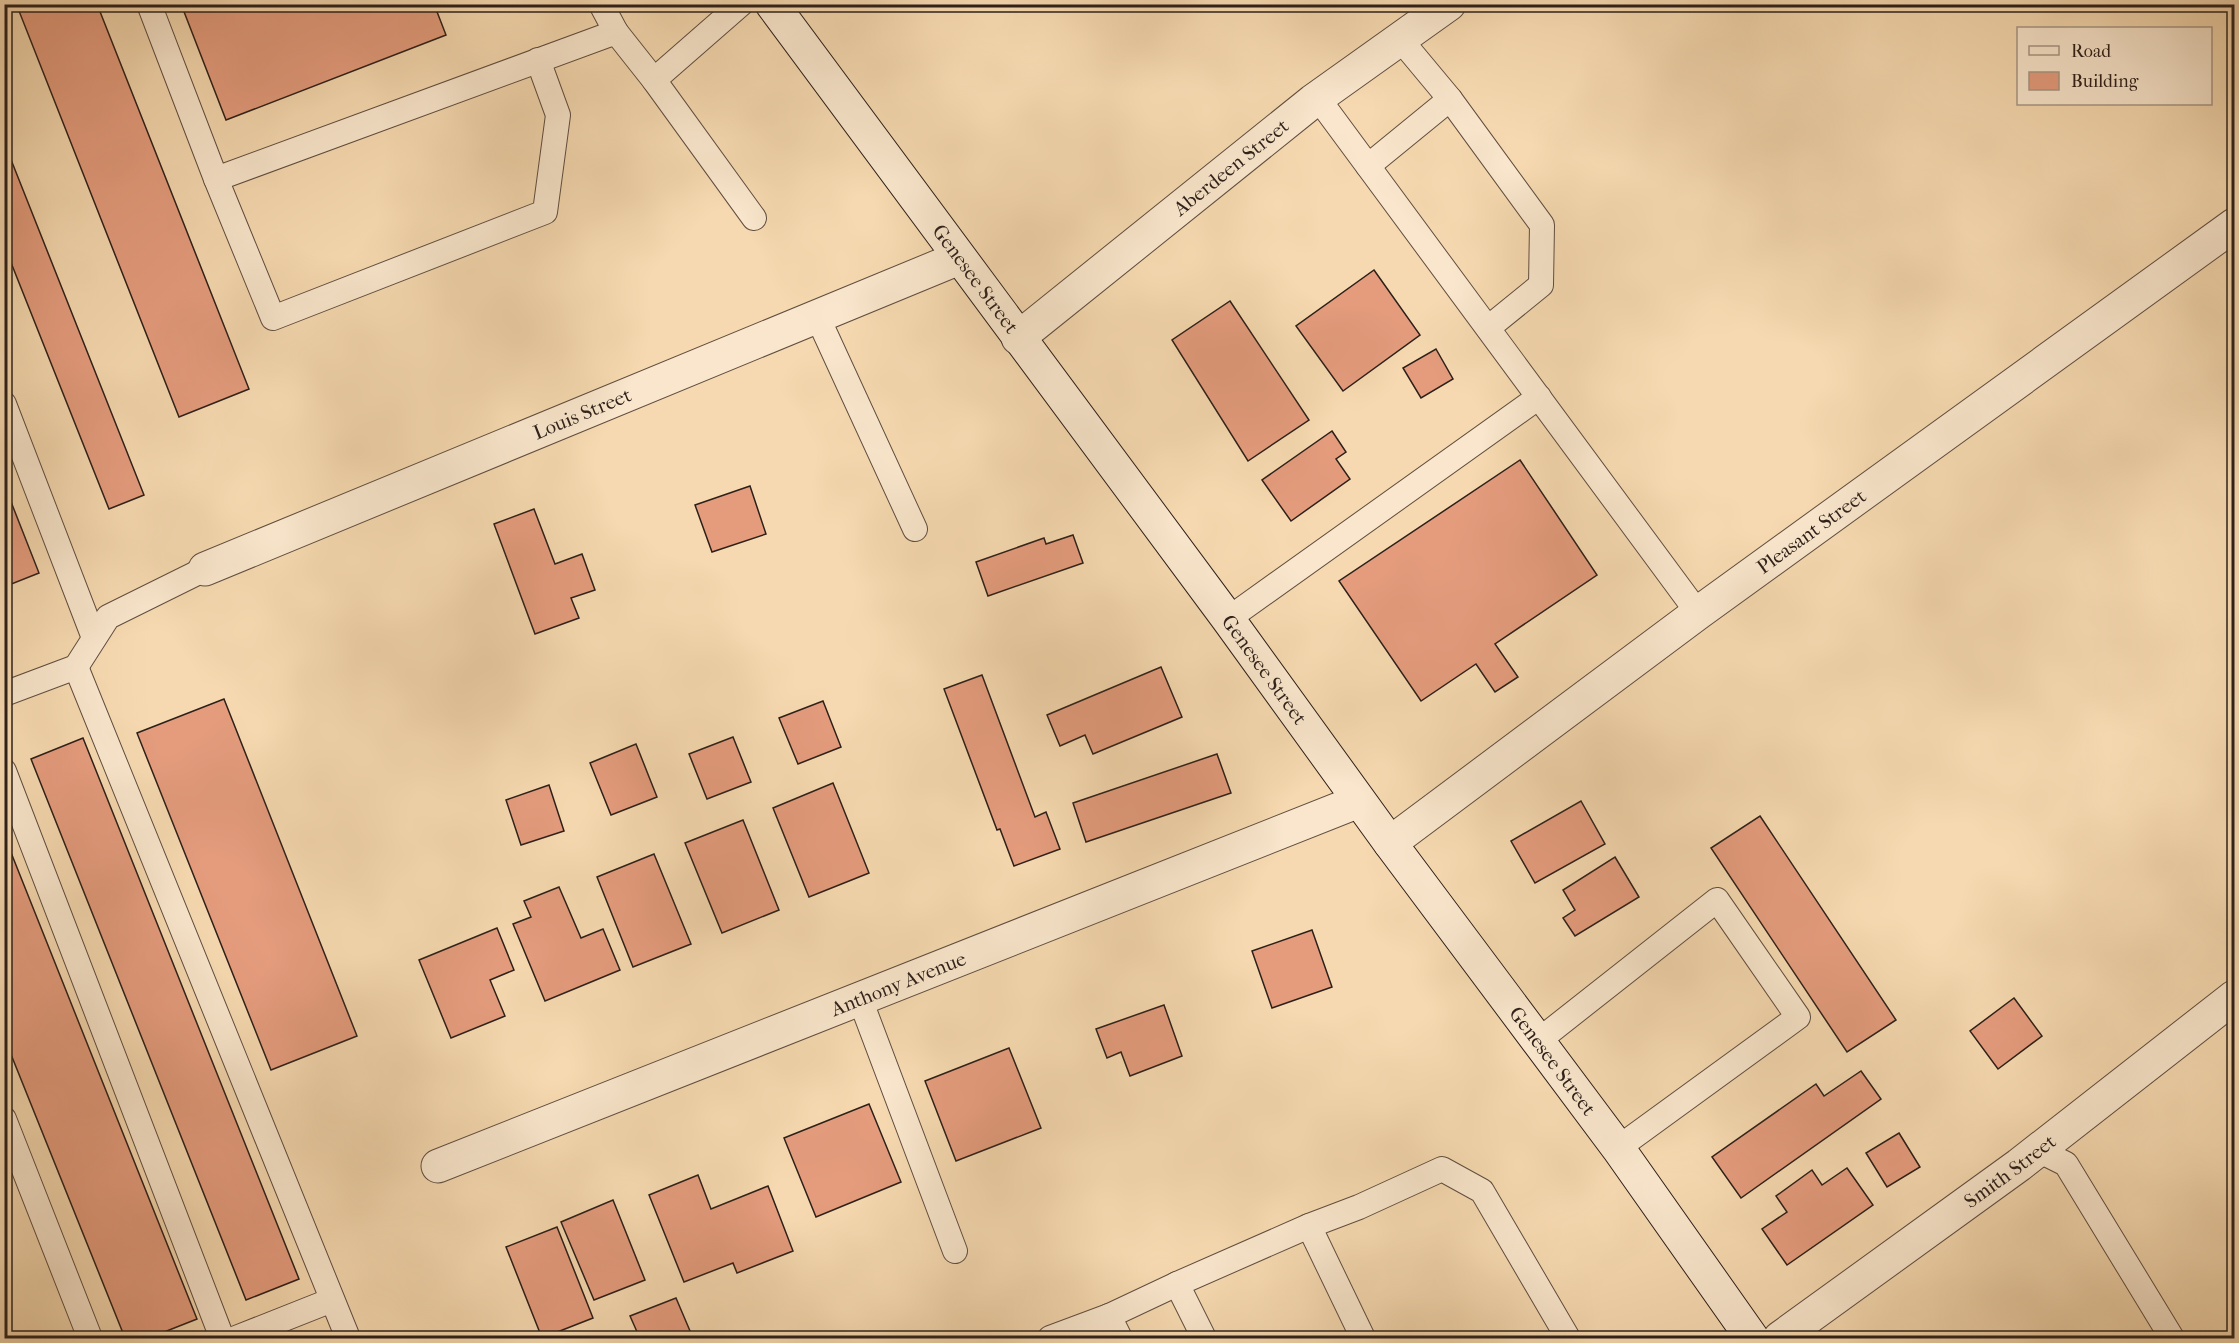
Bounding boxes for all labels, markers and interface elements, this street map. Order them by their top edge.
legend [2017,27,2212,105]
text: Road [2071,41,2111,62]
text: Building [2071,71,2139,92]
street label: Aberdeen Street [1168,114,1293,221]
street label: Genesee Street [927,220,1023,338]
street label: Louis Street [530,383,635,444]
street label: Pleasant Street [1752,484,1870,579]
street label: Genesee Street [1217,611,1312,729]
street label: Anthony Avenue [827,947,969,1022]
street label: Genesee Street [1504,1002,1600,1120]
street label: Smith Street [1960,1130,2060,1213]

